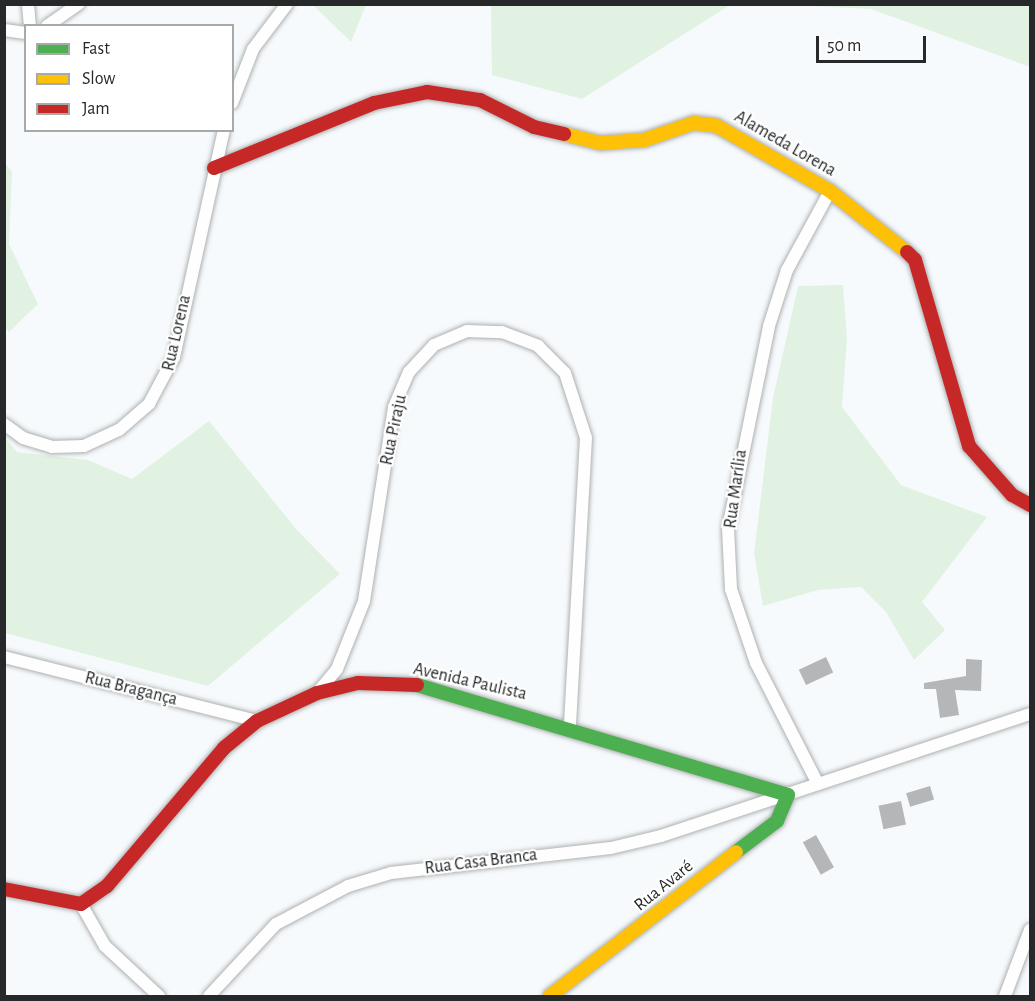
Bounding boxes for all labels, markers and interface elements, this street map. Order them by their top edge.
legend [24,24,234,132]
scale bar [819,24,928,62]
text: 50 m [827,37,861,55]
text: Fast [82,40,110,58]
text: Slow [82,70,115,88]
text: Jam [82,100,110,118]
street label: Alameda Lorena [730,106,840,182]
street label: Rua Lorena [158,293,196,373]
street label: Rua Piraju [376,393,412,467]
street label: Rua Marília [720,448,752,530]
street label: Avenida Paulista [411,658,529,706]
street label: Rua Bragança [83,667,179,711]
street label: Rua Casa Branca [423,844,539,880]
street label: Rua Avaré [630,856,698,916]

